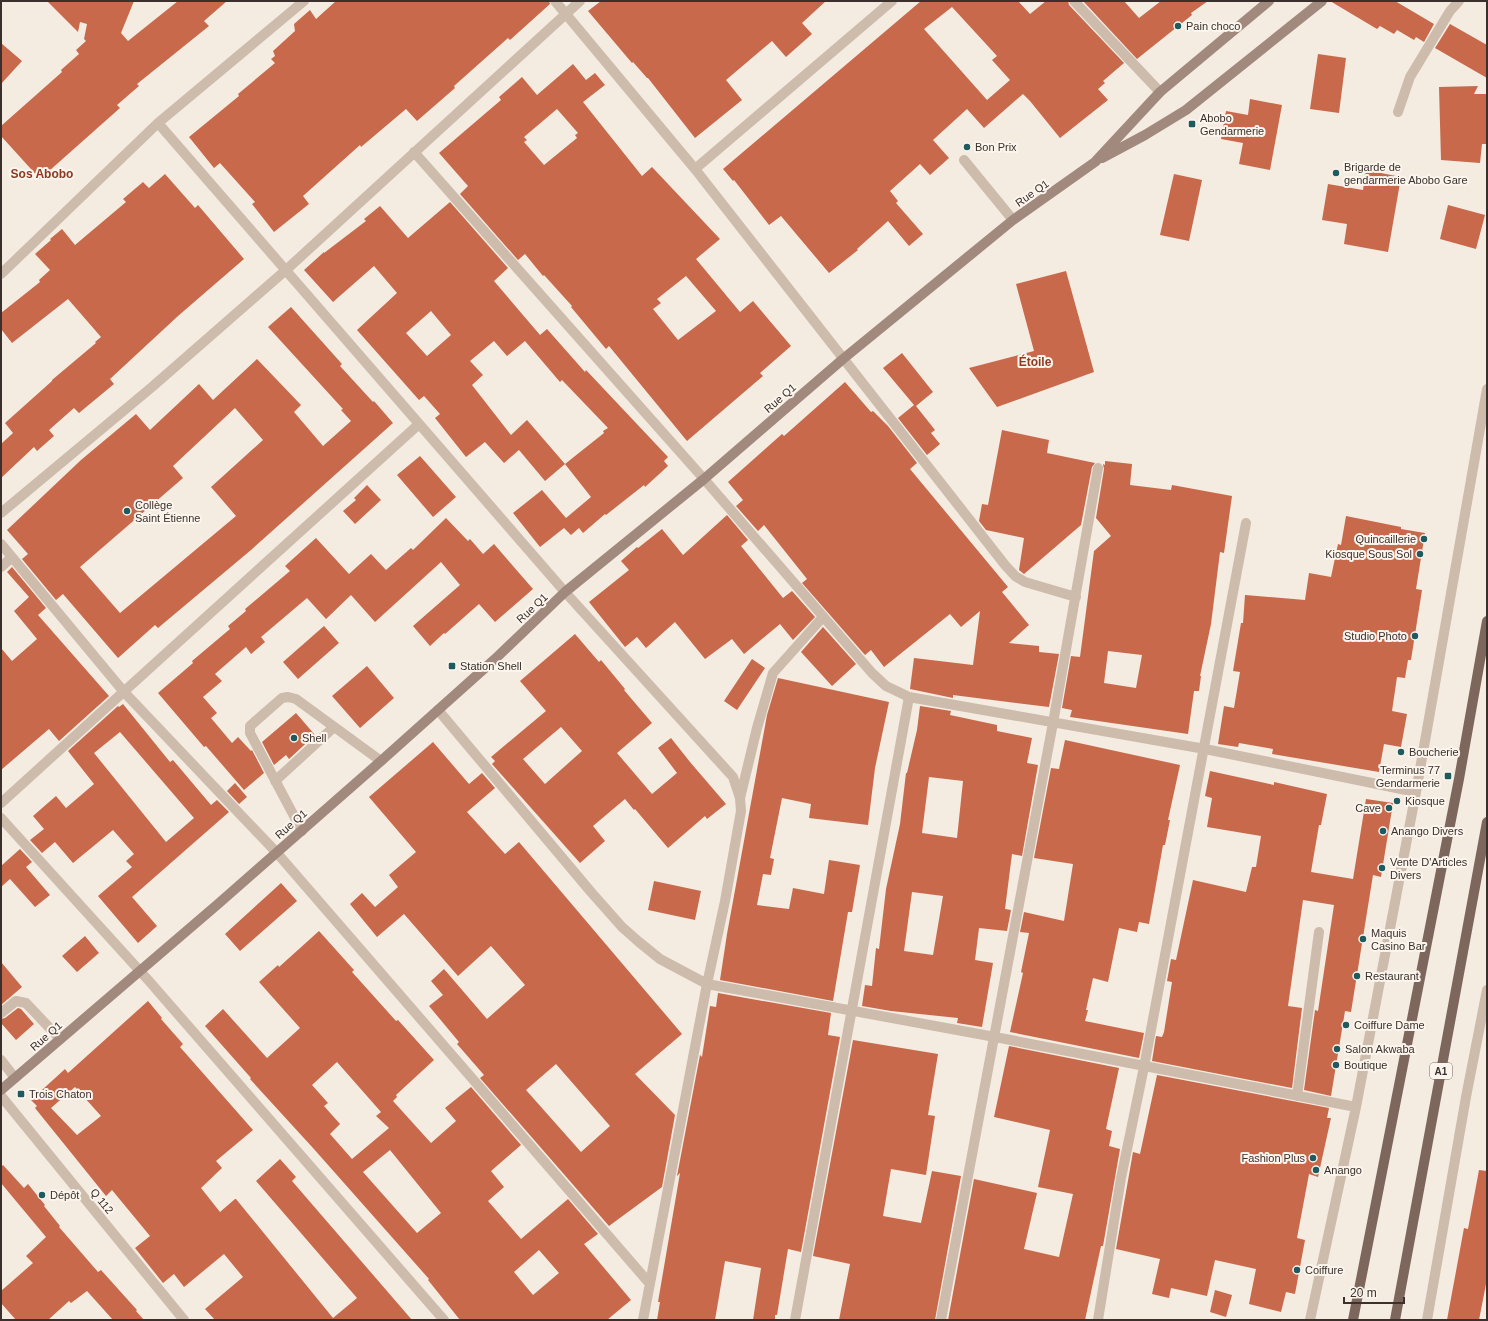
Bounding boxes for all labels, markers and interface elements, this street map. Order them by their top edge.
place label: Pain choco [1186,20,1240,32]
marker: Pain choco [1173,21,1183,31]
place label: Abobo Gendarmerie [1200,112,1264,137]
marker: Abobo Gendarmerie [1187,119,1197,129]
place label: Bon Prix [975,141,1017,153]
marker: Bon Prix [962,142,972,152]
place label: Brigarde de gendarmerie Abobo Gare [1344,161,1468,186]
district label: Sos Abobo [11,167,73,181]
marker: Brigarde de gendarmerie Abobo Gare [1331,168,1341,178]
street label: Rue Q1 [1013,177,1051,209]
district label: Étoile [1019,354,1052,369]
street label: Rue Q1 [762,381,798,415]
place label: Collège Saint Étienne [135,499,200,524]
marker: Collège Saint Étienne [122,506,132,516]
place label: Quincaillerie [1355,533,1416,545]
marker: Quincaillerie [1419,534,1429,544]
place label: Kiosque Sous Sol [1325,548,1412,560]
marker: Kiosque Sous Sol [1415,549,1425,559]
street label: Rue Q1 [514,591,550,625]
place label: Studio Photo [1344,630,1407,642]
marker: Studio Photo [1410,631,1420,641]
place label: Station Shell [460,660,522,672]
marker: Station Shell [447,661,457,671]
place label: Shell [302,732,326,744]
marker: Shell [289,733,299,743]
place label: Boucherie [1409,746,1459,758]
marker: Boucherie [1396,747,1406,757]
place label: Terminus 77 Gendarmerie [1376,764,1440,789]
marker: Terminus 77 Gendarmerie [1443,771,1453,781]
place label: Kiosque [1405,795,1445,807]
marker: Kiosque [1392,796,1402,806]
place label: Cave [1355,802,1381,814]
marker: Cave [1384,803,1394,813]
street label: Rue Q1 [273,807,309,841]
place label: Anango Divers [1391,825,1464,837]
marker: Anango Divers [1378,826,1388,836]
place label: Vente D'Articles Divers [1390,856,1468,881]
marker: Vente D'Articles Divers [1377,863,1387,873]
place label: Maquis Casino Bar [1371,927,1426,952]
marker: Maquis Casino Bar [1358,934,1368,944]
place label: Restaurant [1365,970,1419,982]
marker: Restaurant [1352,971,1362,981]
street label: Rue Q1 [28,1019,64,1053]
place label: Coiffure Dame [1354,1019,1425,1031]
marker: Coiffure Dame [1341,1020,1351,1030]
place label: Salon Akwaba [1345,1043,1416,1055]
marker: Salon Akwaba [1332,1044,1342,1054]
place label: Boutique [1344,1059,1387,1071]
marker: Boutique [1331,1060,1341,1070]
road number: A1 [1430,1063,1452,1079]
place label: Trois Chaton [29,1088,92,1100]
marker: Trois Chaton [16,1089,26,1099]
place label: Fashion Plus [1241,1152,1305,1164]
marker: Fashion Plus [1308,1153,1318,1163]
place label: Anango [1324,1164,1362,1176]
marker: Anango [1311,1165,1321,1175]
street label: Q 112 [88,1186,116,1216]
place label: Dépôt [50,1189,79,1201]
marker: Dépôt [37,1190,47,1200]
place label: Coiffure [1305,1264,1343,1276]
marker: Coiffure [1292,1265,1302,1275]
scale bar [1344,1279,1404,1305]
text: 20 m [1350,1286,1377,1300]

